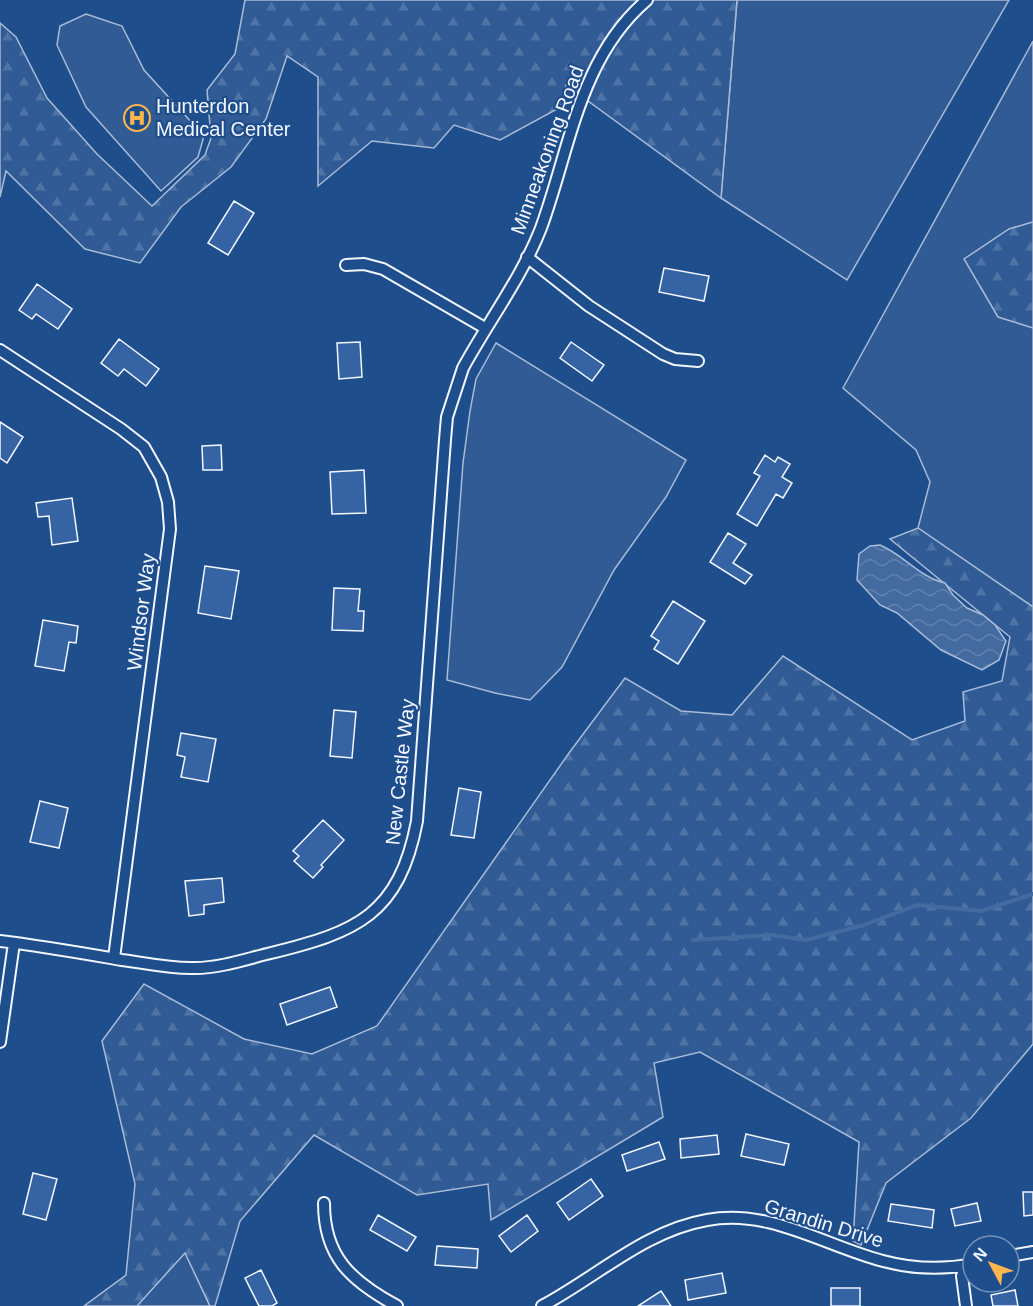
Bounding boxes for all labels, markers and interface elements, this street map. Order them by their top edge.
street label: Minneakoning Road [506,63,588,237]
place label: Hunterdon Medical Center [156,95,291,140]
hospital icon: Hunterdon Medical Center [122,103,152,133]
street label: Windsor Way [123,552,159,672]
street label: New Castle Way [381,698,419,846]
street label: Grandin Drive [762,1194,886,1252]
north arrow [961,1234,1021,1294]
text: N [970,1245,990,1264]

